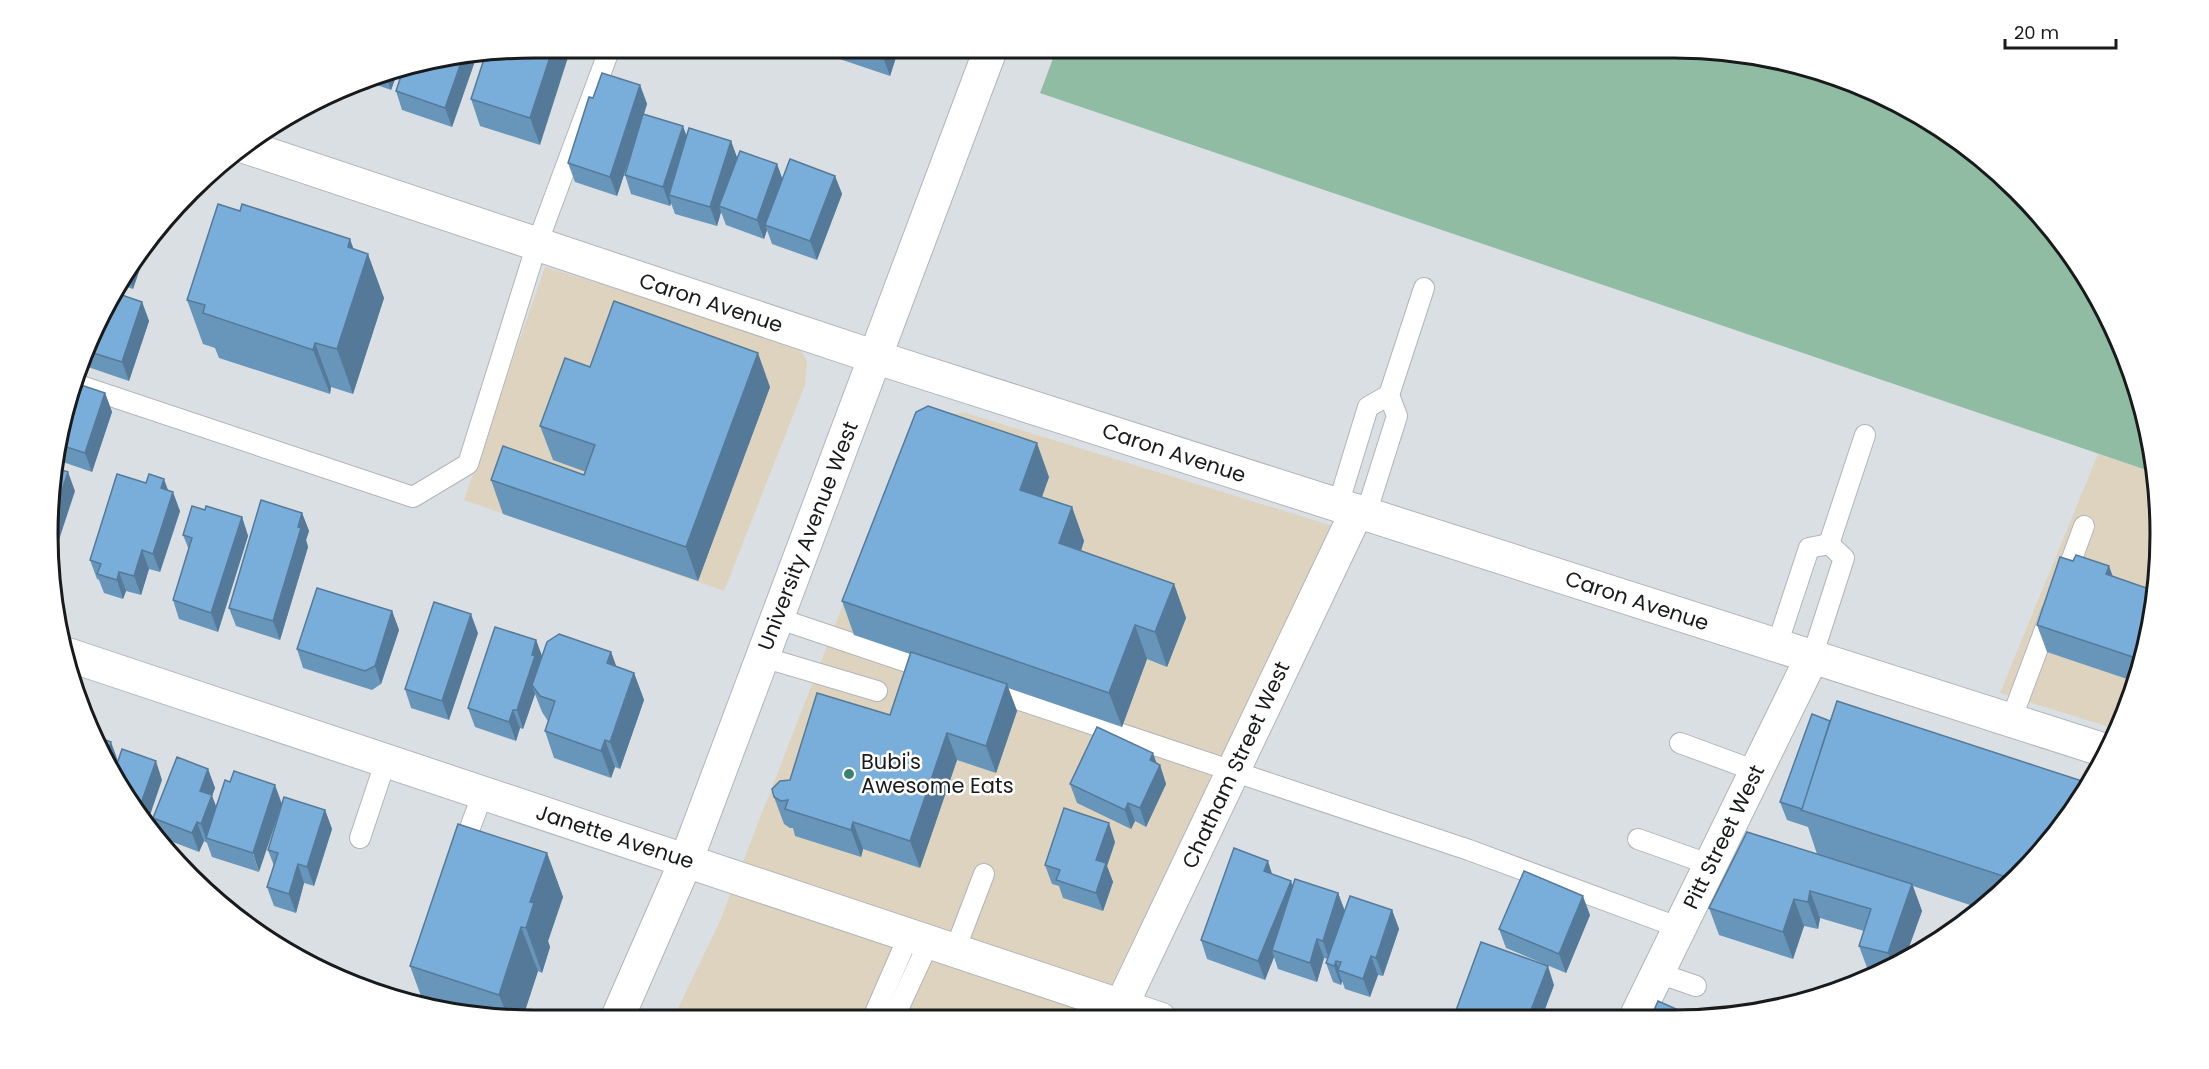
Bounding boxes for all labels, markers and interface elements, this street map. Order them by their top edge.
scale bar [2005,12,2116,50]
text: 20 m [2014,20,2059,45]
street label: Caron Avenue [636,266,787,339]
street label: Caron Avenue [1099,416,1250,489]
street label: University Avenue West [750,417,865,655]
street label: Caron Avenue [1562,564,1713,637]
street label: Chatham Street West [1175,656,1296,873]
place label: Bubi's Awesome Eats [861,747,1014,800]
street label: Pitt Street West [1676,760,1771,914]
marker: Bubi's Awesome Eats [842,767,856,781]
street label: Janette Avenue [532,797,698,876]

